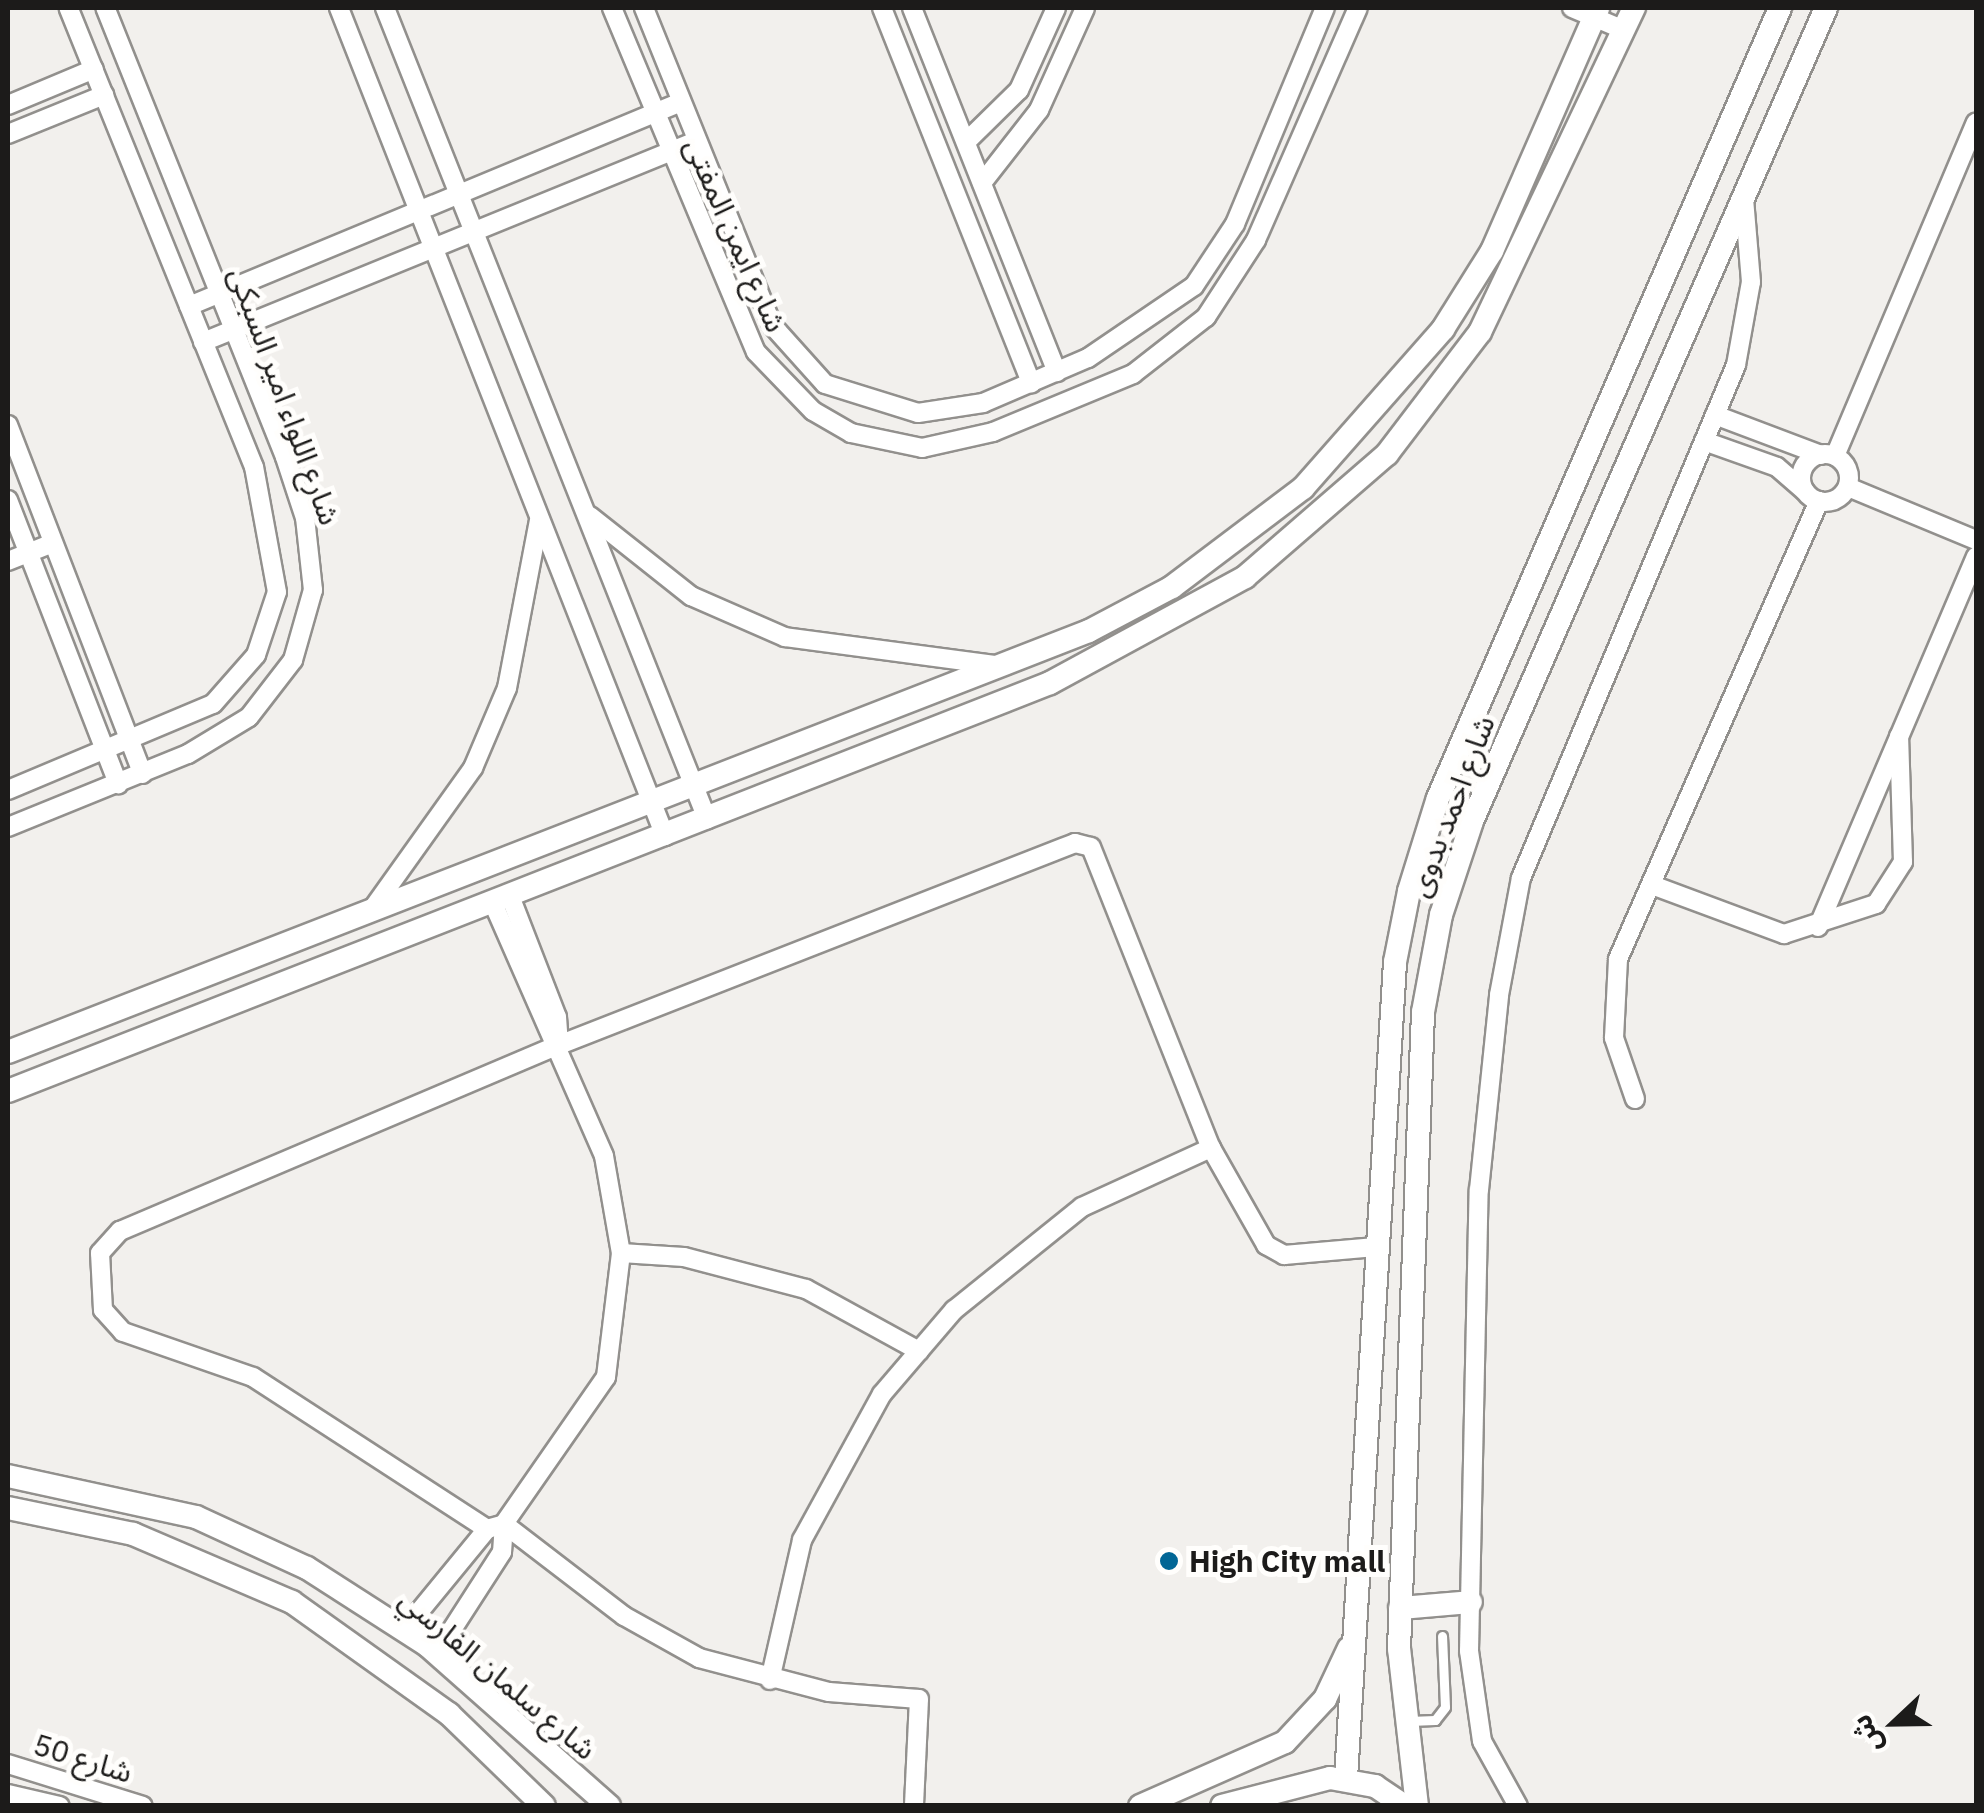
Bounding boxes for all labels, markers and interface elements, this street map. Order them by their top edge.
street label: شارع ايمن المفتى [677,132,795,338]
street label: شارع اللواء امير السبكى [222,262,348,530]
street label: شارع احمد بدوى [1400,710,1502,902]
place label: High City mall [1189,1543,1385,1579]
marker: High City mall [1158,1550,1180,1572]
street label: شارع سلمان الفارسي [392,1581,604,1767]
north arrow [1844,1673,1944,1773]
text: ش [1841,1710,1890,1759]
street label: شارع 50 [29,1726,137,1790]

